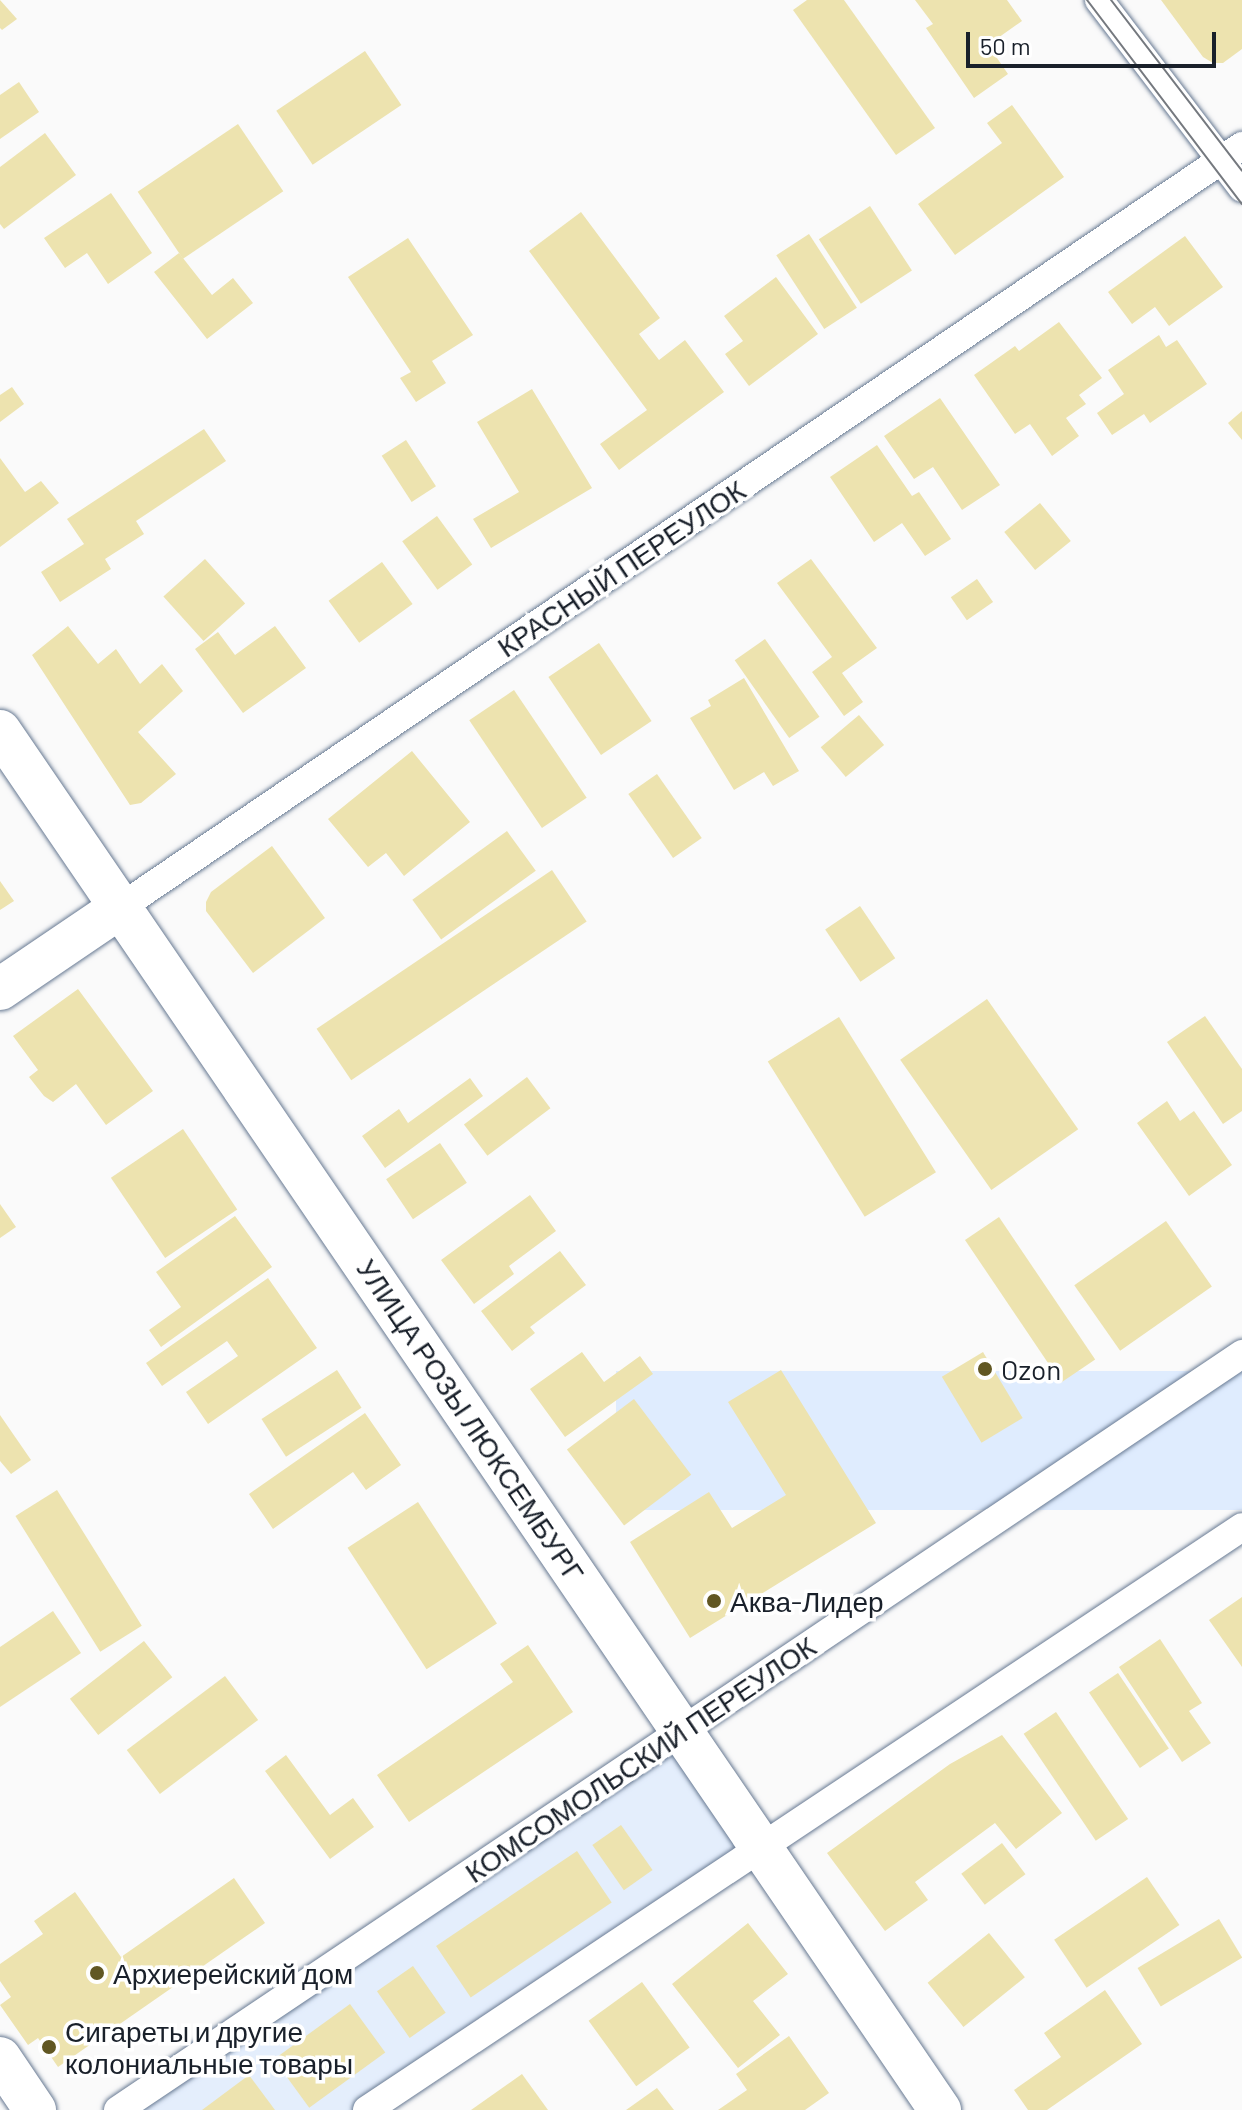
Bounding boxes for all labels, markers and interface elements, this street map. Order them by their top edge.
scale bar [970,16,1220,66]
text: 50 m [980,31,1031,60]
street label: КРАСНЫЙ ПЕРЕУЛОК [491,473,751,663]
street label: УЛИЦА РОЗЫ ЛЮКСЕМБУРГ [350,1252,592,1588]
place label: Ozon [1001,1352,1061,1386]
marker: Ozon [976,1360,994,1378]
place label: Аква-Лидер [730,1584,884,1618]
marker: Аква-Лидер [705,1592,723,1610]
street label: КОМСОМОЛЬСКИЙ ПЕРЕУЛОК [458,1629,822,1889]
place label: Архиерейский дом [113,1956,353,1990]
marker: Архиерейский дом [88,1964,106,1982]
place label: Сигареты и другие колониальные товары [65,2014,353,2080]
marker: Сигареты и другие колониальные товары [40,2038,58,2056]

